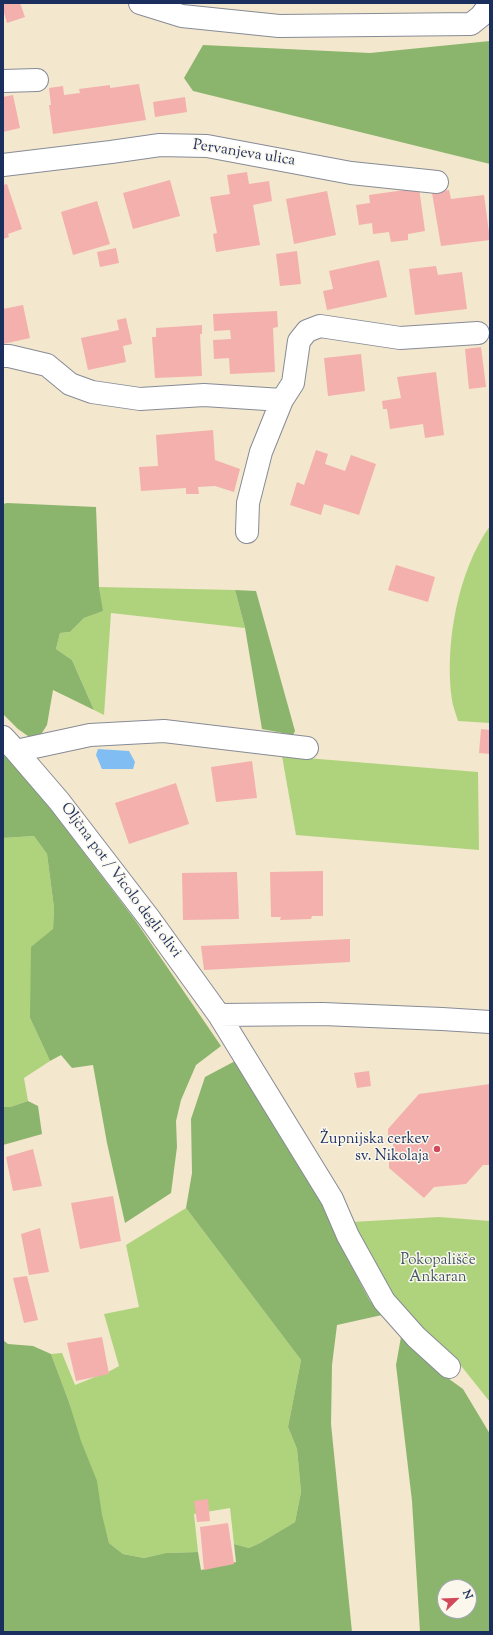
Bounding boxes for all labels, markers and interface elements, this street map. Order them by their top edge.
street label: Pervanjeva ulica [192,137,296,171]
street label: Oljčna pot / Vicolo degli olivi [56,800,184,962]
place label: Župnijska cerkev sv. Nikolaja [320,1131,429,1166]
marker: Župnijska cerkev sv. Nikolaja [432,1144,442,1154]
park label: Pokopališče Ankaran [400,1252,476,1287]
north arrow [437,1579,477,1619]
text: N [458,1588,476,1602]

